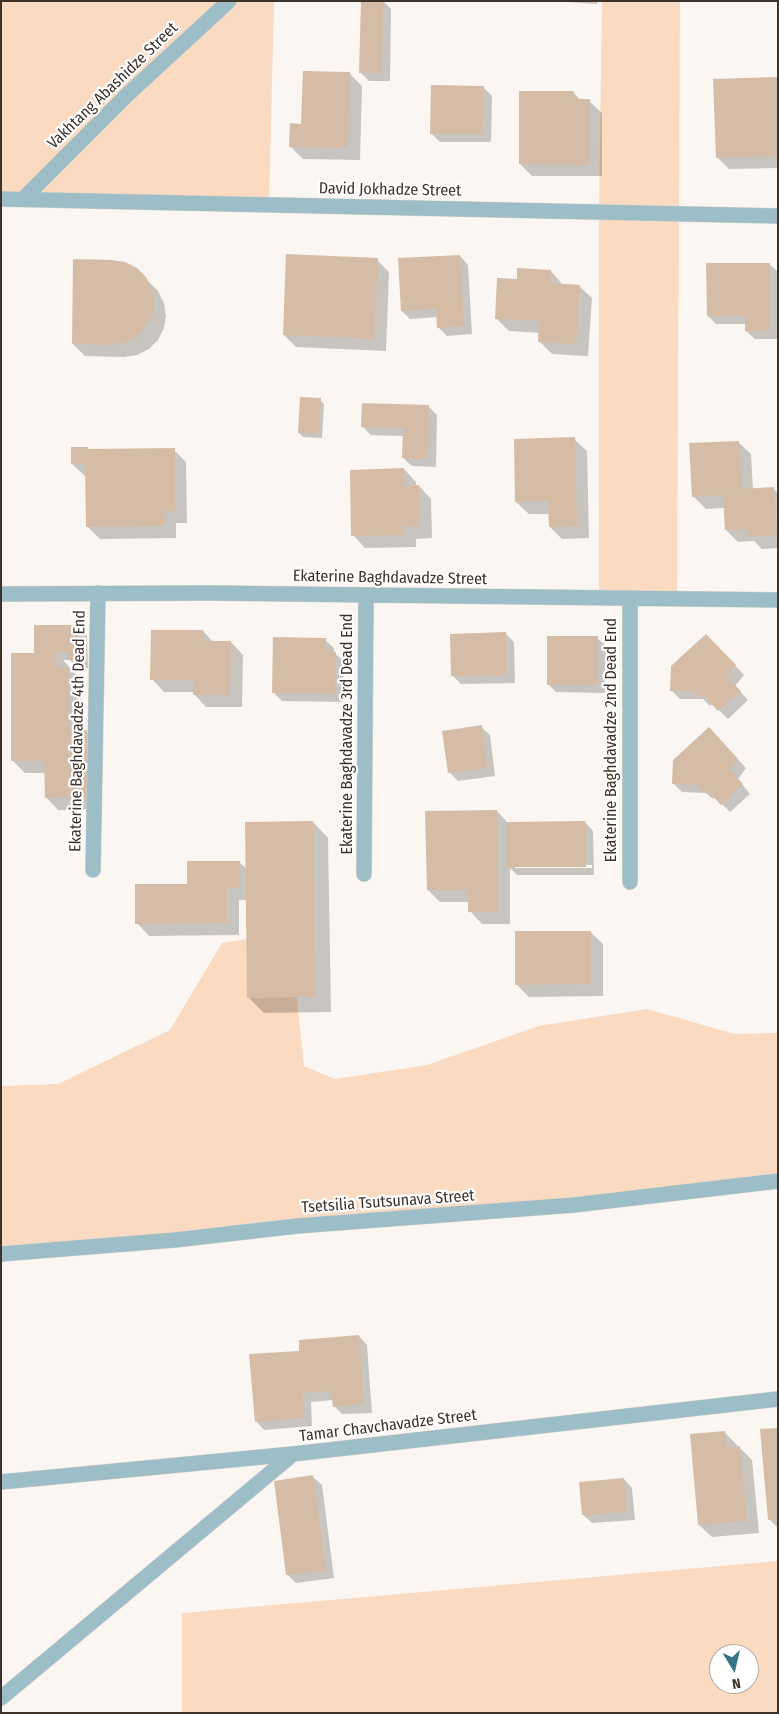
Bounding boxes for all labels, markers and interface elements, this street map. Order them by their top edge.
street label: Vakhtang Abashidze Street [44,19,182,153]
street label: David Jokhadze Street [319,179,461,201]
street label: Ekaterine Baghdavadze Street [293,567,487,589]
street label: Ekaterine Baghdavadze 4th Dead End [66,610,90,852]
street label: Ekaterine Baghdavadze 3rd Dead End [338,613,358,855]
street label: Ekaterine Baghdavadze 2nd Dead End [602,618,622,862]
street label: Tsetsilia Tsutsunava Street [301,1186,475,1218]
street label: Tamar Chavchavadze Street [298,1406,478,1446]
north arrow [709,1644,759,1694]
text: N [731,1674,742,1692]

